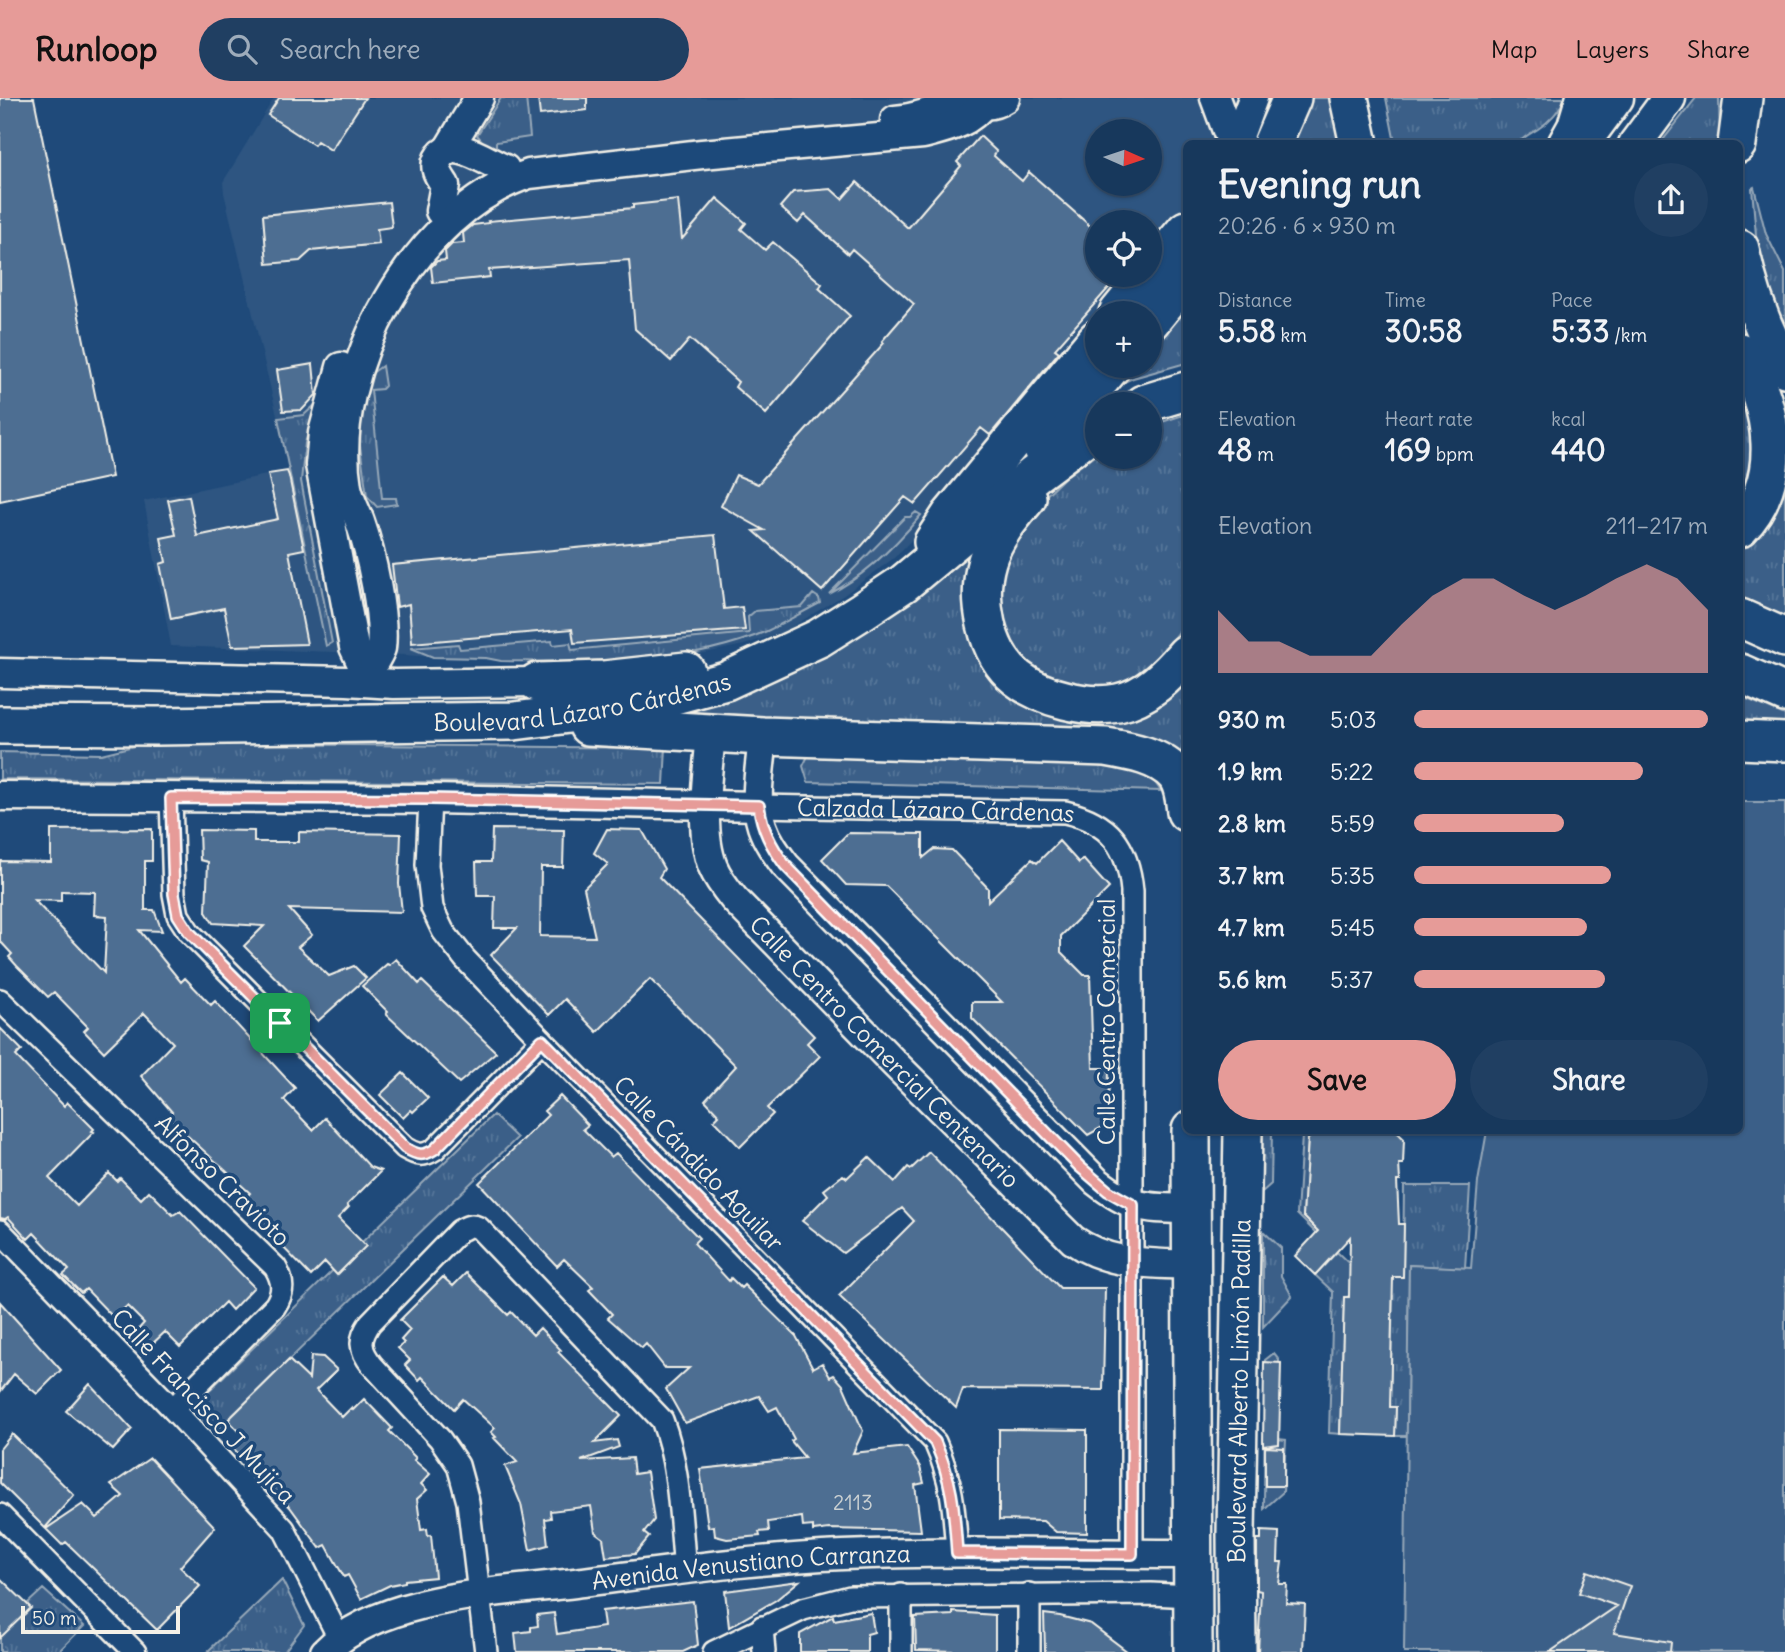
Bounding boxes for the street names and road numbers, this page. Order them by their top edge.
street label: Boulevard Lázaro Cárdenas [433,665,734,737]
street label: Calzada Lázaro Cárdenas [797,792,1079,829]
street label: Calle Centro Comercial [1091,899,1121,1145]
street label: Calle Centro Comercial Centenario [743,909,1026,1194]
street label: Calle Cándido Aguilar [608,1069,790,1257]
street label: Alfonso Cravioto [149,1108,297,1252]
street label: Boulevard Alberto Limón Padilla [1221,1219,1256,1563]
street label: Calle Francisco J Mujica [106,1302,302,1510]
street label: Avenida Venustiano Carranza [590,1538,911,1596]

